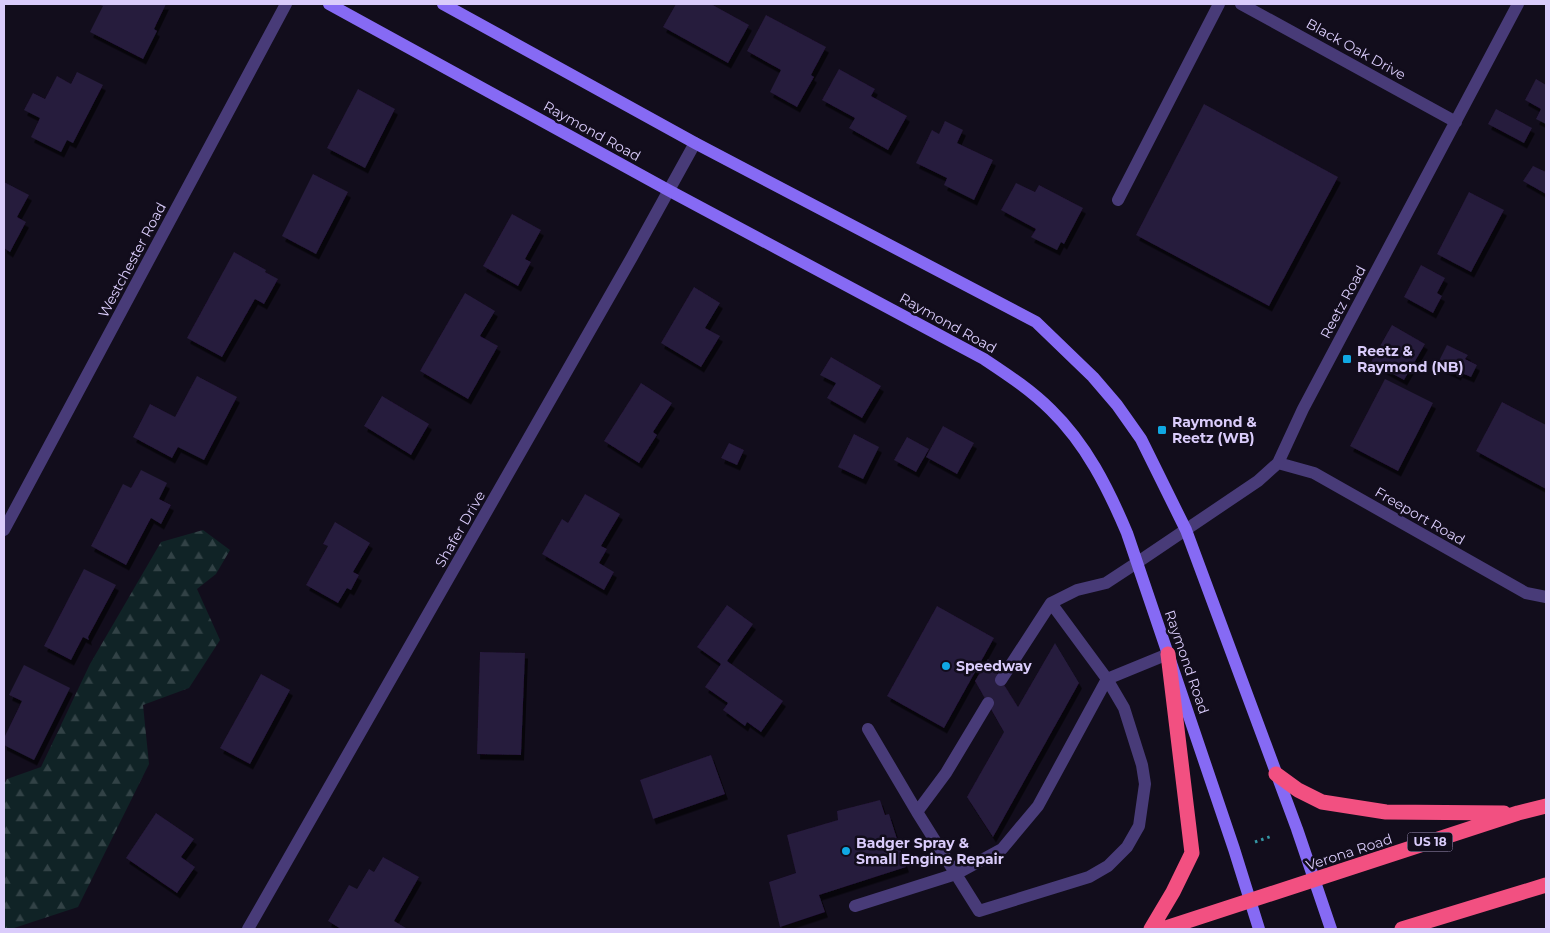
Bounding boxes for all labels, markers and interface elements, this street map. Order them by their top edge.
street label: Black Oak Drive [1303,14,1409,84]
street label: Raymond Road [540,97,644,165]
street label: Westchester Road [94,199,170,321]
street label: Reetz Road [1316,262,1370,342]
street label: Raymond Road [896,289,1000,357]
place label: Reetz & Raymond (NB) [1357,342,1463,376]
marker: Reetz & Raymond (NB) [1341,353,1353,365]
place label: Raymond & Reetz (WB) [1172,413,1257,447]
marker: Raymond & Reetz (WB) [1156,424,1168,436]
street label: Freeport Road [1372,483,1468,549]
street label: Shafer Drive [431,488,489,570]
street label: Raymond Road [1161,608,1213,716]
place label: Speedway [956,657,1032,675]
marker: Speedway [940,660,952,672]
street label: Verona Road [1304,830,1394,874]
road number: US 18 [1408,832,1452,852]
place label: Badger Spray & Small Engine Repair [856,834,1004,868]
marker: Badger Spray & Small Engine Repair [840,845,852,857]

